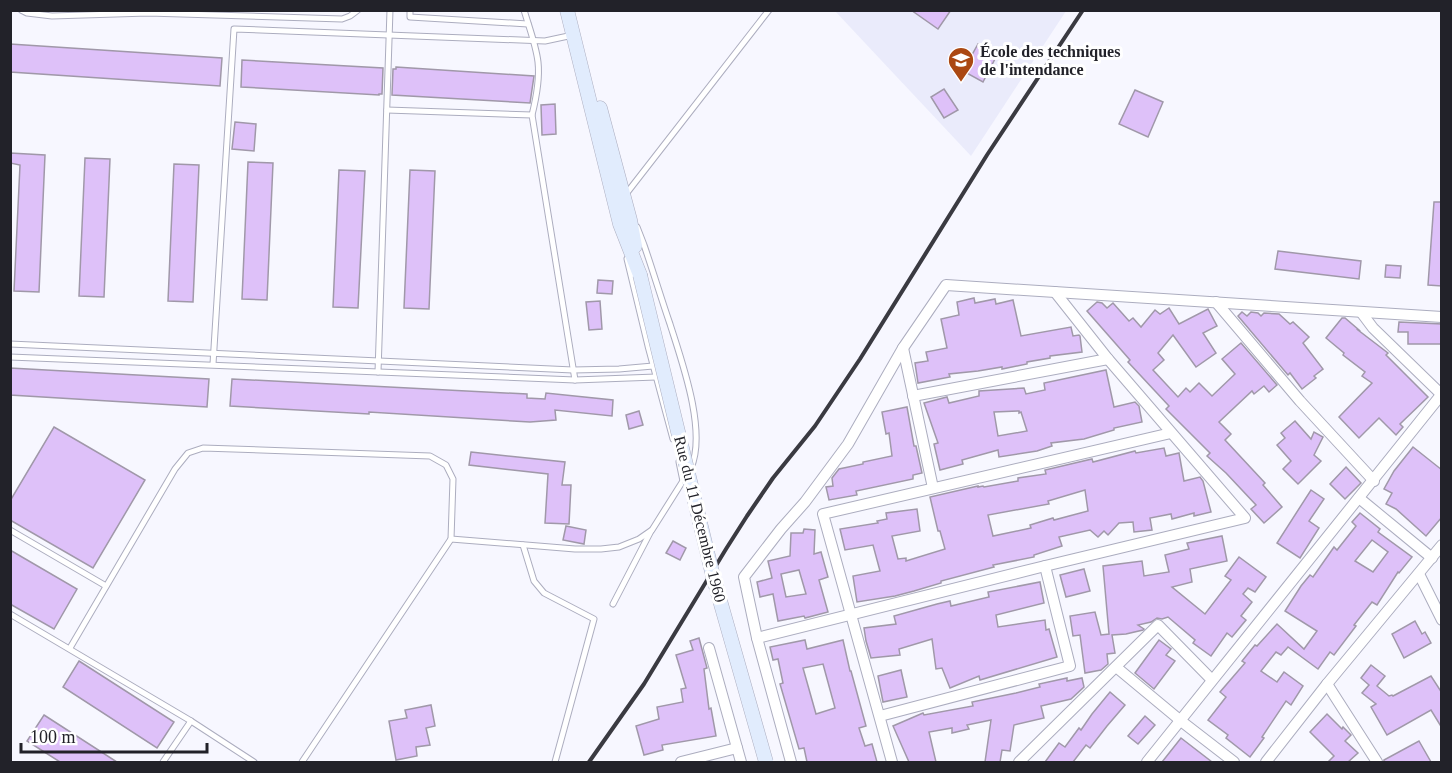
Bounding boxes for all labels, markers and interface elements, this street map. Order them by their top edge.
place label: École des techniques de l'intendance [980,42,1120,78]
school or university icon: École des techniques de l'intendance [946,45,976,83]
street label: Rue du 11 Décembre 1960 [671,434,729,604]
scale bar [21,716,207,754]
text: 100 m [30,727,76,747]

